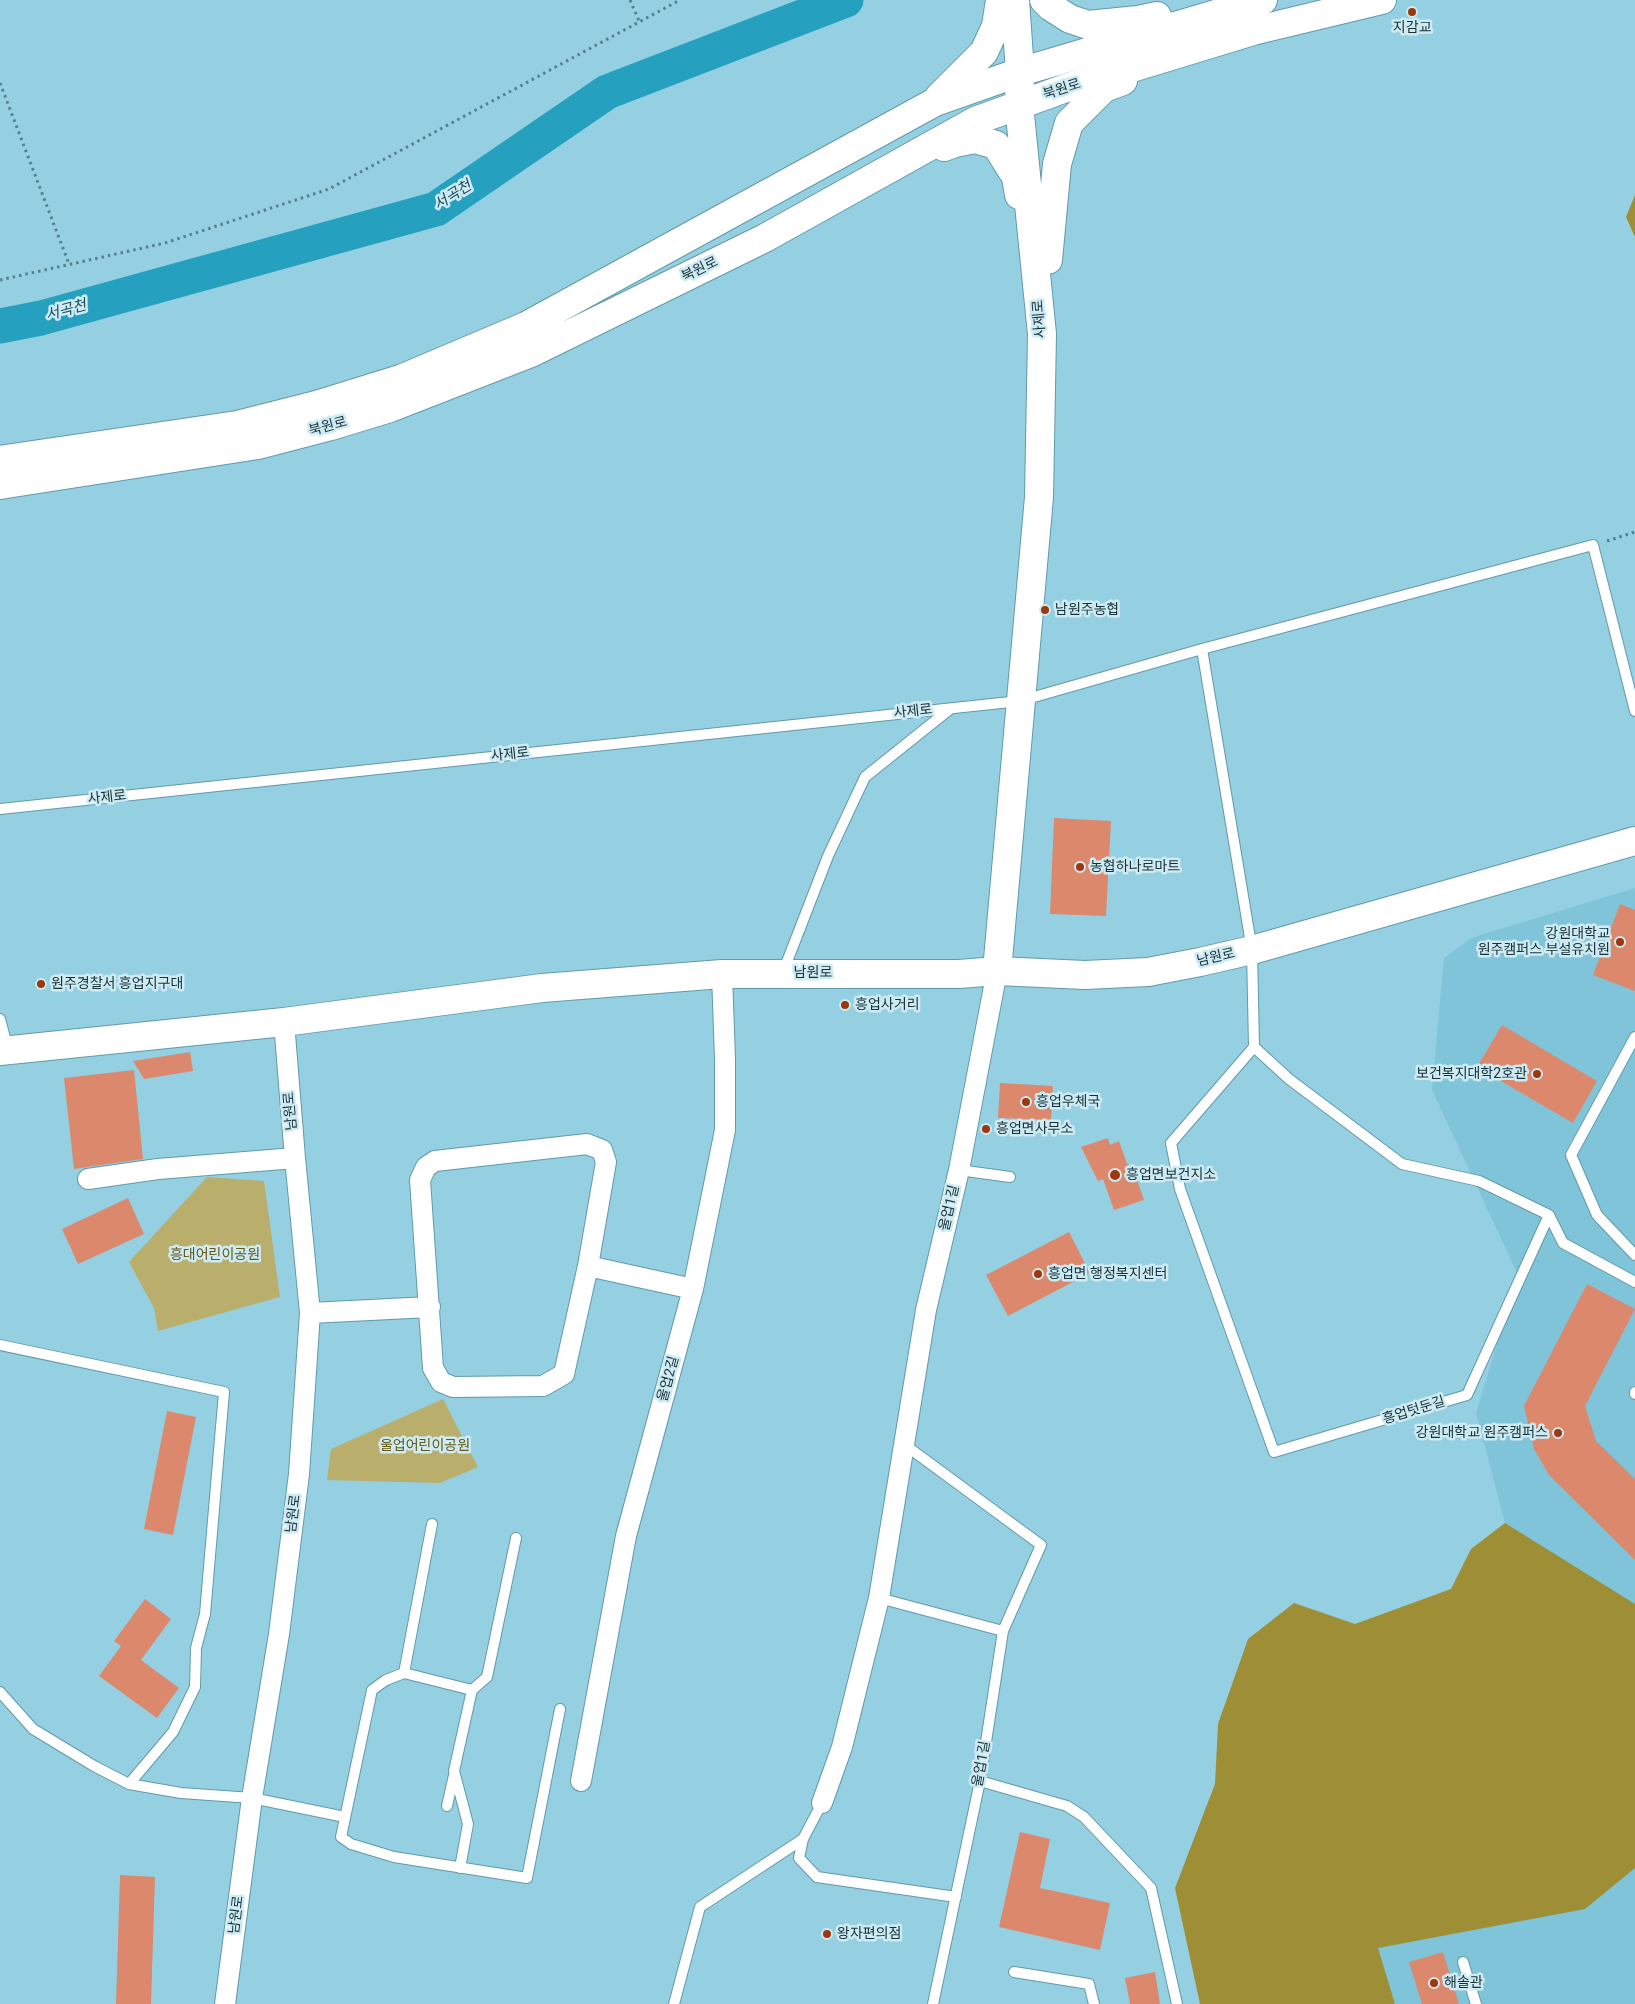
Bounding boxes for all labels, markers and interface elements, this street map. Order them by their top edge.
marker: 지감교 [1406,6,1418,18]
place label: 지감교 [1393,20,1431,36]
street label: 북원로 [1041,76,1083,104]
water label: 서곡천 [431,177,475,215]
street label: 북원로 [679,254,721,286]
water label: 서곡천 [44,297,88,325]
street label: 사제로 [1030,299,1050,339]
street label: 북원로 [307,414,349,440]
place label: 남원주농협 [1055,602,1119,618]
marker: 남원주농협 [1039,604,1051,616]
street label: 사제로 [893,702,933,722]
street label: 사제로 [490,745,530,765]
street label: 사제로 [87,788,127,808]
place label: 농협하나로마트 [1090,859,1180,875]
marker: 농협하나로마트 [1074,861,1086,873]
place label: 강원대학교 원주캠퍼스 부설유치원 [1478,926,1610,959]
marker: 강원대학교 원주캠퍼스 부설유치원 [1614,936,1626,948]
street label: 남원로 [1195,945,1237,971]
street label: 남원로 [794,965,832,981]
place label: 원주경찰서 흥업지구대 [51,976,183,992]
marker: 원주경찰서 흥업지구대 [35,978,47,990]
place label: 흥업사거리 [855,997,919,1013]
marker: 흥업사거리 [839,999,851,1011]
place label: 보건복지대학2호관 [1416,1066,1527,1082]
marker: 보건복지대학2호관 [1531,1068,1543,1080]
street label: 남원로 [281,1091,301,1131]
place label: 흥업우체국 [1036,1094,1100,1110]
marker: 흥업우체국 [1020,1096,1032,1108]
place label: 흥업면사무소 [996,1121,1073,1137]
marker: 흥업면사무소 [980,1123,992,1135]
place label: 흥업면보건지소 [1126,1167,1216,1183]
marker: 흥업면보건지소 [1108,1168,1122,1182]
street label: 울업1길 [937,1183,963,1233]
park label: 흥대어린이공원 [170,1247,260,1263]
place label: 흥업면 행정복지센터 [1048,1266,1167,1282]
marker: 흥업면 행정복지센터 [1032,1268,1044,1280]
street label: 울업2길 [655,1354,683,1404]
street label: 흥업텃둔길 [1381,1394,1447,1428]
place label: 강원대학교 원주캠퍼스 [1416,1425,1548,1441]
marker: 강원대학교 원주캠퍼스 [1552,1427,1564,1439]
park label: 울업어린이공원 [380,1438,470,1454]
street label: 남원로 [283,1494,305,1534]
street label: 울업1길 [970,1740,994,1788]
street label: 남원로 [226,1895,248,1935]
place label: 왕자편의점 [837,1926,901,1942]
marker: 왕자편의점 [821,1928,833,1940]
place label: 해솔관 [1444,1975,1483,1991]
marker: 해솔관 [1428,1977,1440,1989]

